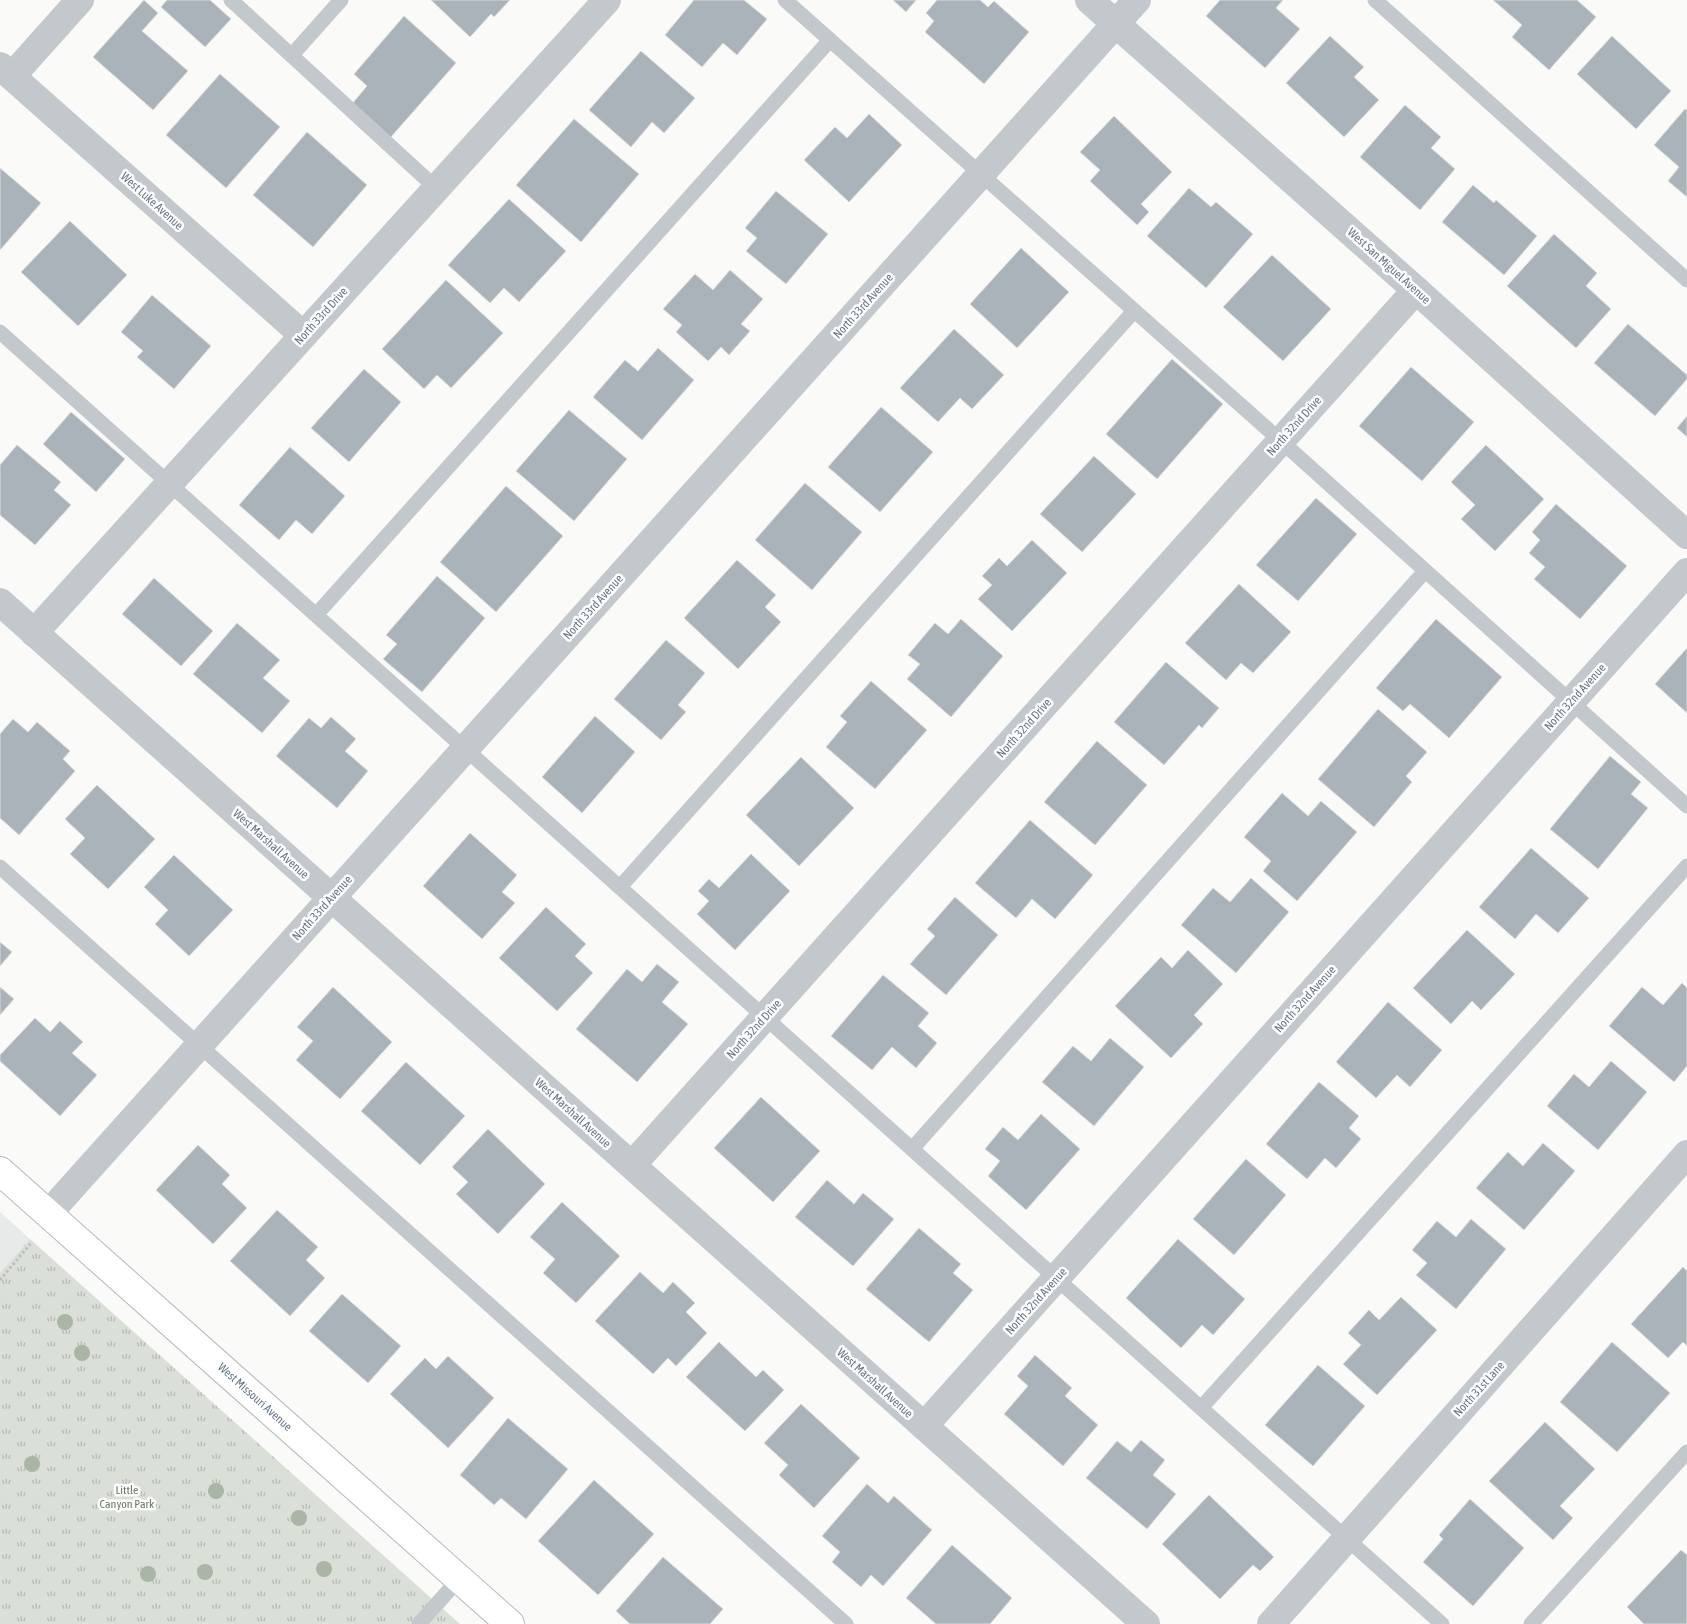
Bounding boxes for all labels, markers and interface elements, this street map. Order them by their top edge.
street label: West Luke Avenue [118,169,186,233]
street label: West San Miguel Avenue [1345,225,1433,307]
street label: North 33rd Avenue [830,271,896,341]
street label: North 33rd Drive [292,284,350,348]
street label: North 32nd Drive [1264,394,1324,458]
street label: North 33rd Avenue [560,572,626,642]
street label: North 32nd Avenue [1541,661,1609,733]
street label: North 32nd Drive [994,696,1054,760]
street label: West Marshall Avenue [230,806,312,882]
street label: North 33rd Avenue [289,873,355,943]
street label: North 32nd Avenue [1271,963,1339,1035]
street label: North 32nd Drive [724,997,784,1061]
street label: West Marshall Avenue [532,1075,614,1151]
street label: North 32nd Avenue [1002,1265,1070,1337]
street label: West Marshall Avenue [834,1345,916,1421]
street label: North 31st Lane [1451,1359,1507,1419]
street label: West Missouri Avenue [215,1360,295,1434]
park label: Little Canyon Park [100,1483,155,1511]

